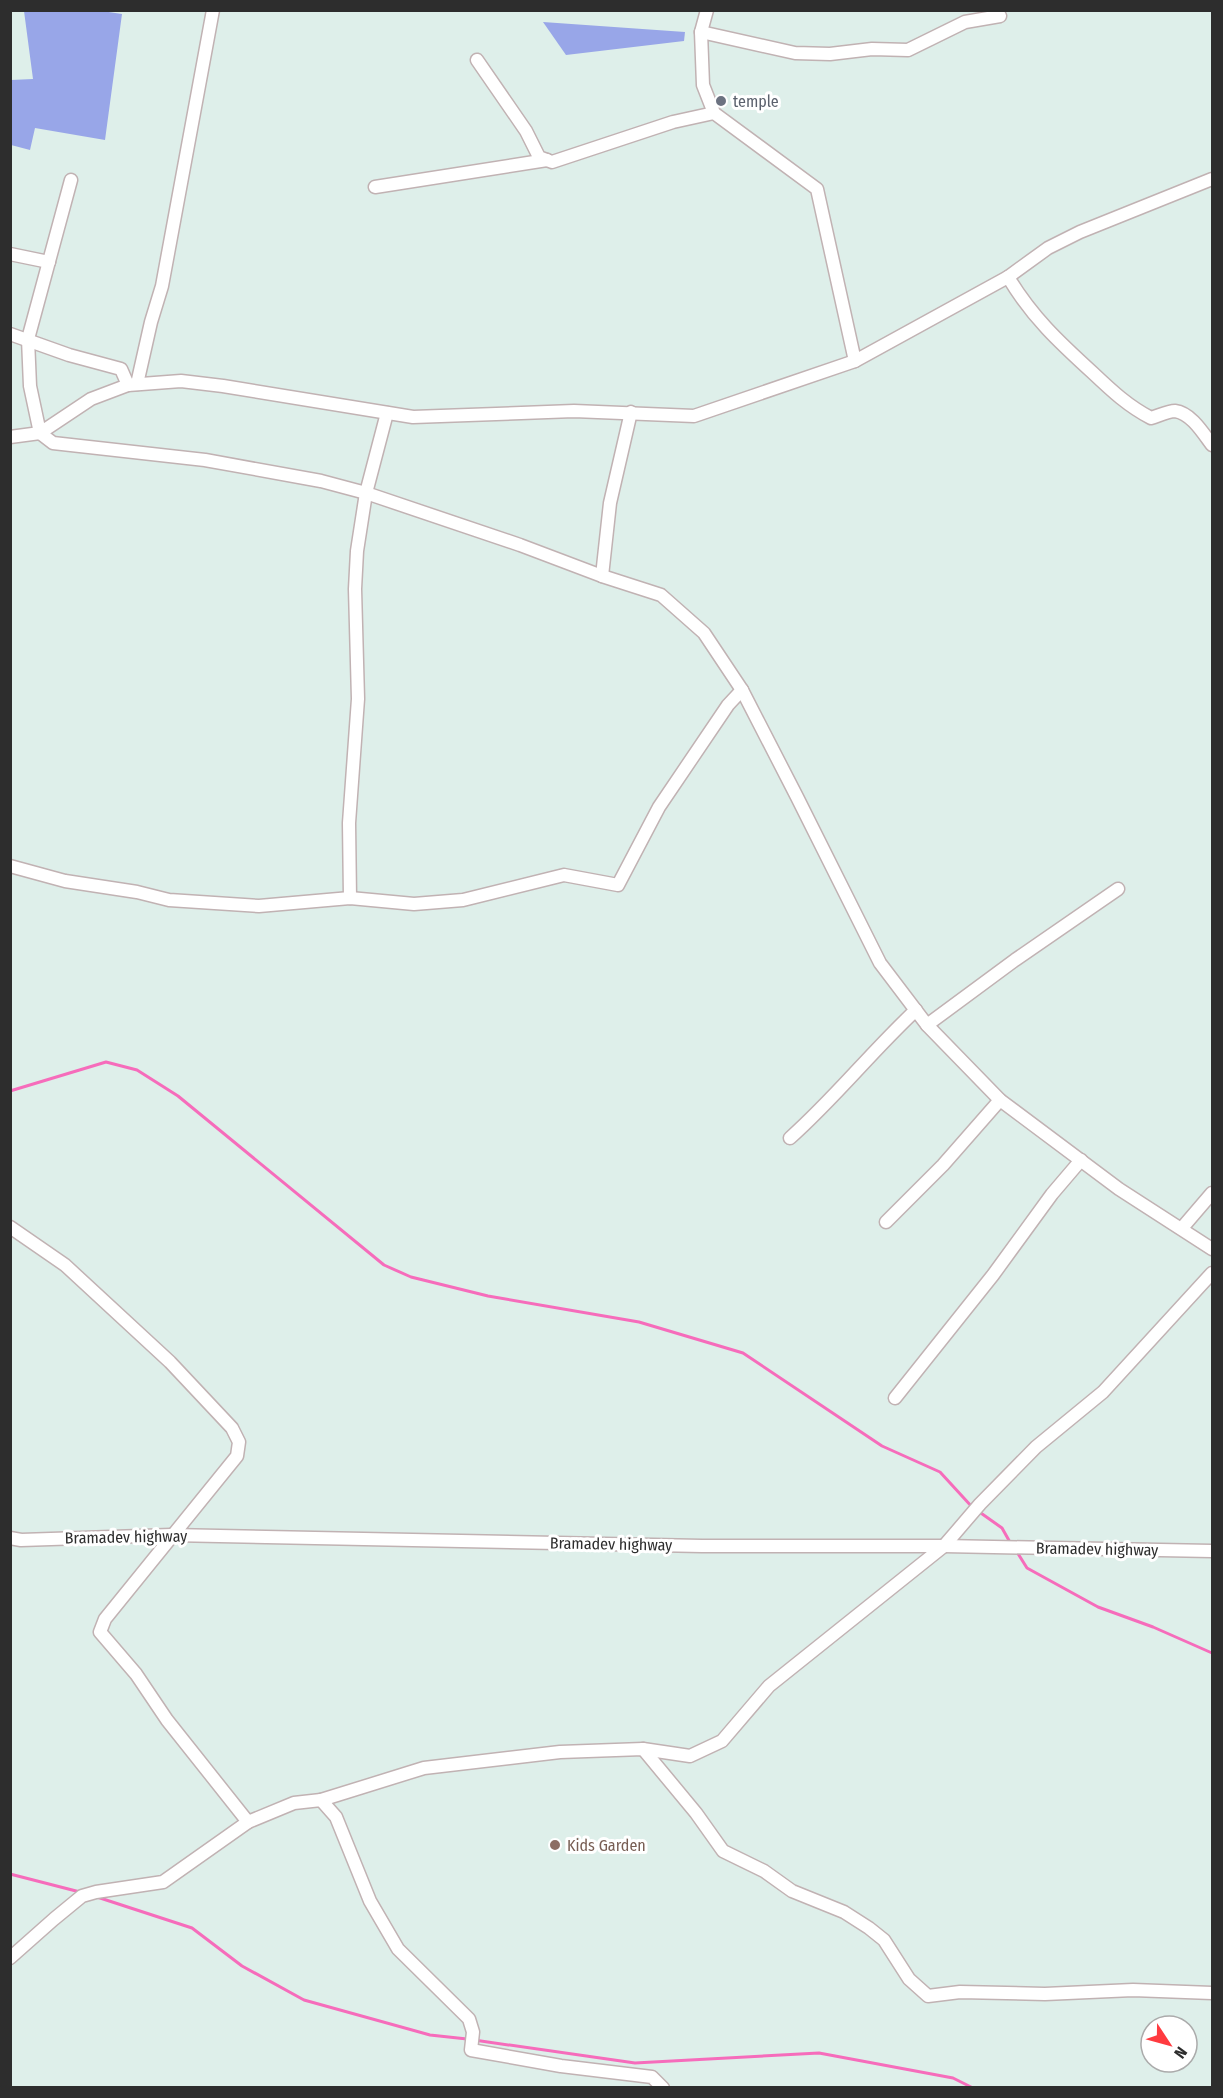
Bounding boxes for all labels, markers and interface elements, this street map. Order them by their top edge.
place label: temple [733,92,779,111]
marker: temple [714,94,728,108]
street label: Bramadev highway [65,1526,188,1548]
street label: Bramadev highway [550,1533,673,1555]
street label: Bramadev highway [1036,1538,1159,1560]
place label: Kids Garden [567,1836,646,1855]
marker: Kids Garden [548,1838,562,1852]
north arrow [1139,2014,1199,2074]
text: N [1170,2043,1191,2062]

